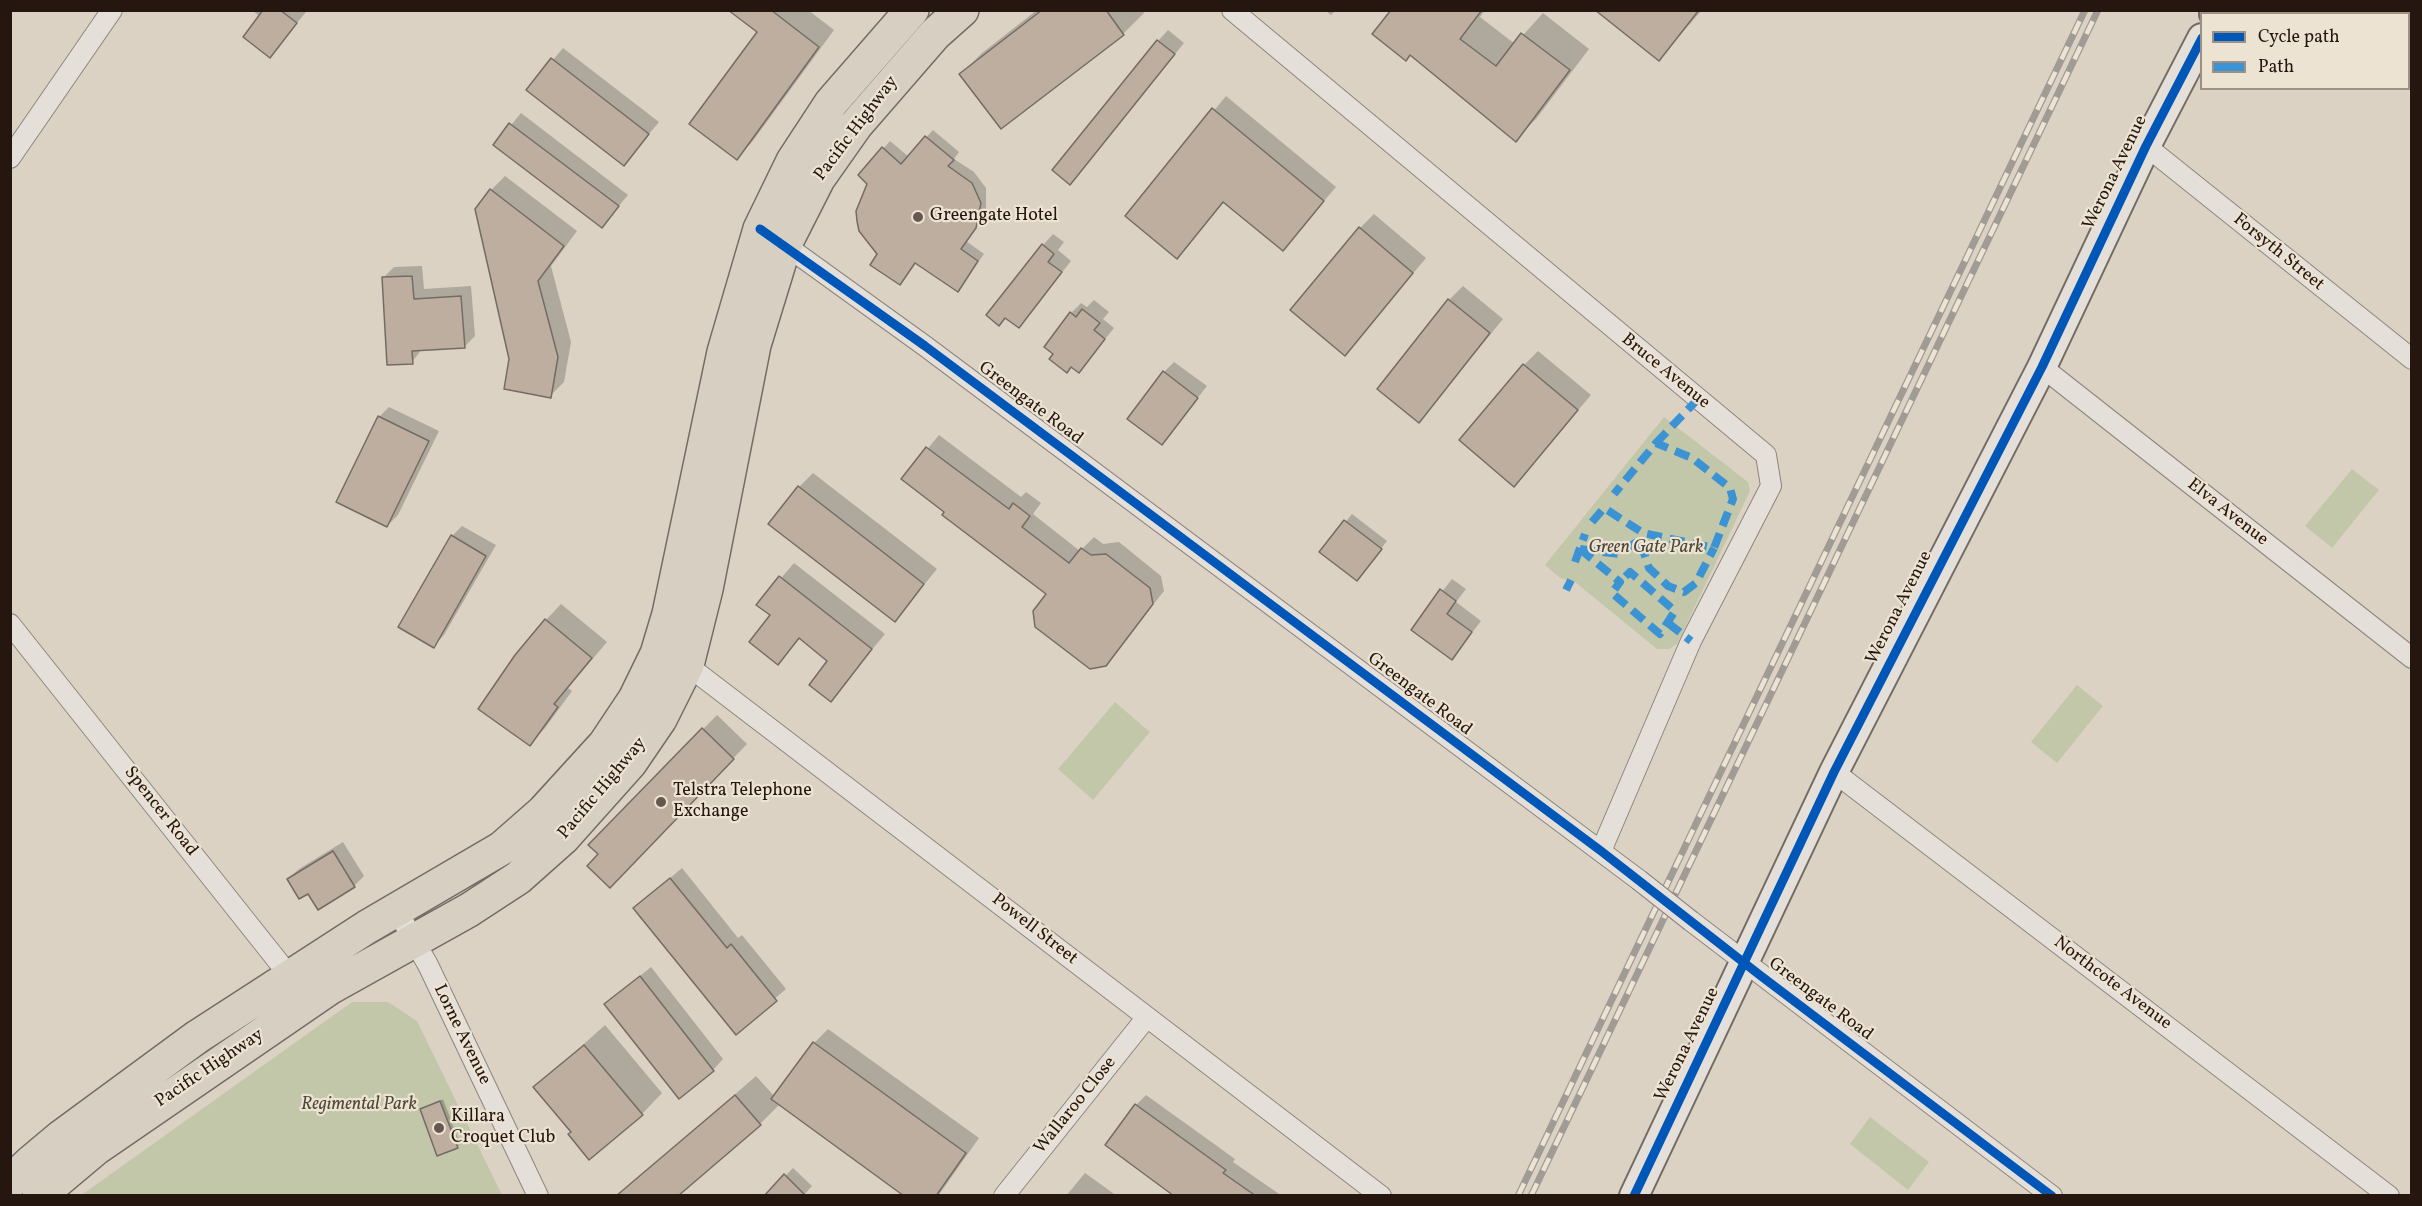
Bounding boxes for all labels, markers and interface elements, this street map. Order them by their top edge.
legend [2200,12,2410,90]
text: Cycle path [2258,25,2340,50]
text: Path [2258,55,2294,80]
street label: Pacific Highway [810,72,904,186]
street label: Werona Avenue [2079,112,2153,234]
place label: Greengate Hotel [930,206,1058,228]
marker: Greengate Hotel [911,210,925,224]
street label: Forsyth Street [2228,210,2328,296]
street label: Bruce Avenue [1616,330,1714,414]
street label: Greengate Road [973,358,1087,450]
street label: Elva Avenue [2182,475,2272,551]
park label: Green Gate Park [1589,538,1703,560]
street label: Werona Avenue [1862,548,1938,668]
street label: Greengate Road [1362,649,1476,741]
street label: Pacific Highway [554,734,652,844]
street label: Spencer Road [118,763,202,861]
place label: Telstra Telephone Exchange [673,781,812,824]
marker: Telstra Telephone Exchange [654,795,668,809]
street label: Powell Street [987,890,1081,970]
street label: Northcote Avenue [2049,933,2175,1035]
street label: Greengate Road [1763,954,1877,1046]
street label: Lorne Avenue [427,981,495,1089]
street label: Werona Avenue [1651,984,1725,1106]
street label: Pacific Highway [152,1025,268,1113]
street label: Wallaroo Close [1030,1053,1122,1159]
park label: Regimental Park [301,1095,417,1117]
place label: Killara Croquet Club [451,1107,555,1150]
marker: Killara Croquet Club [432,1121,446,1135]

